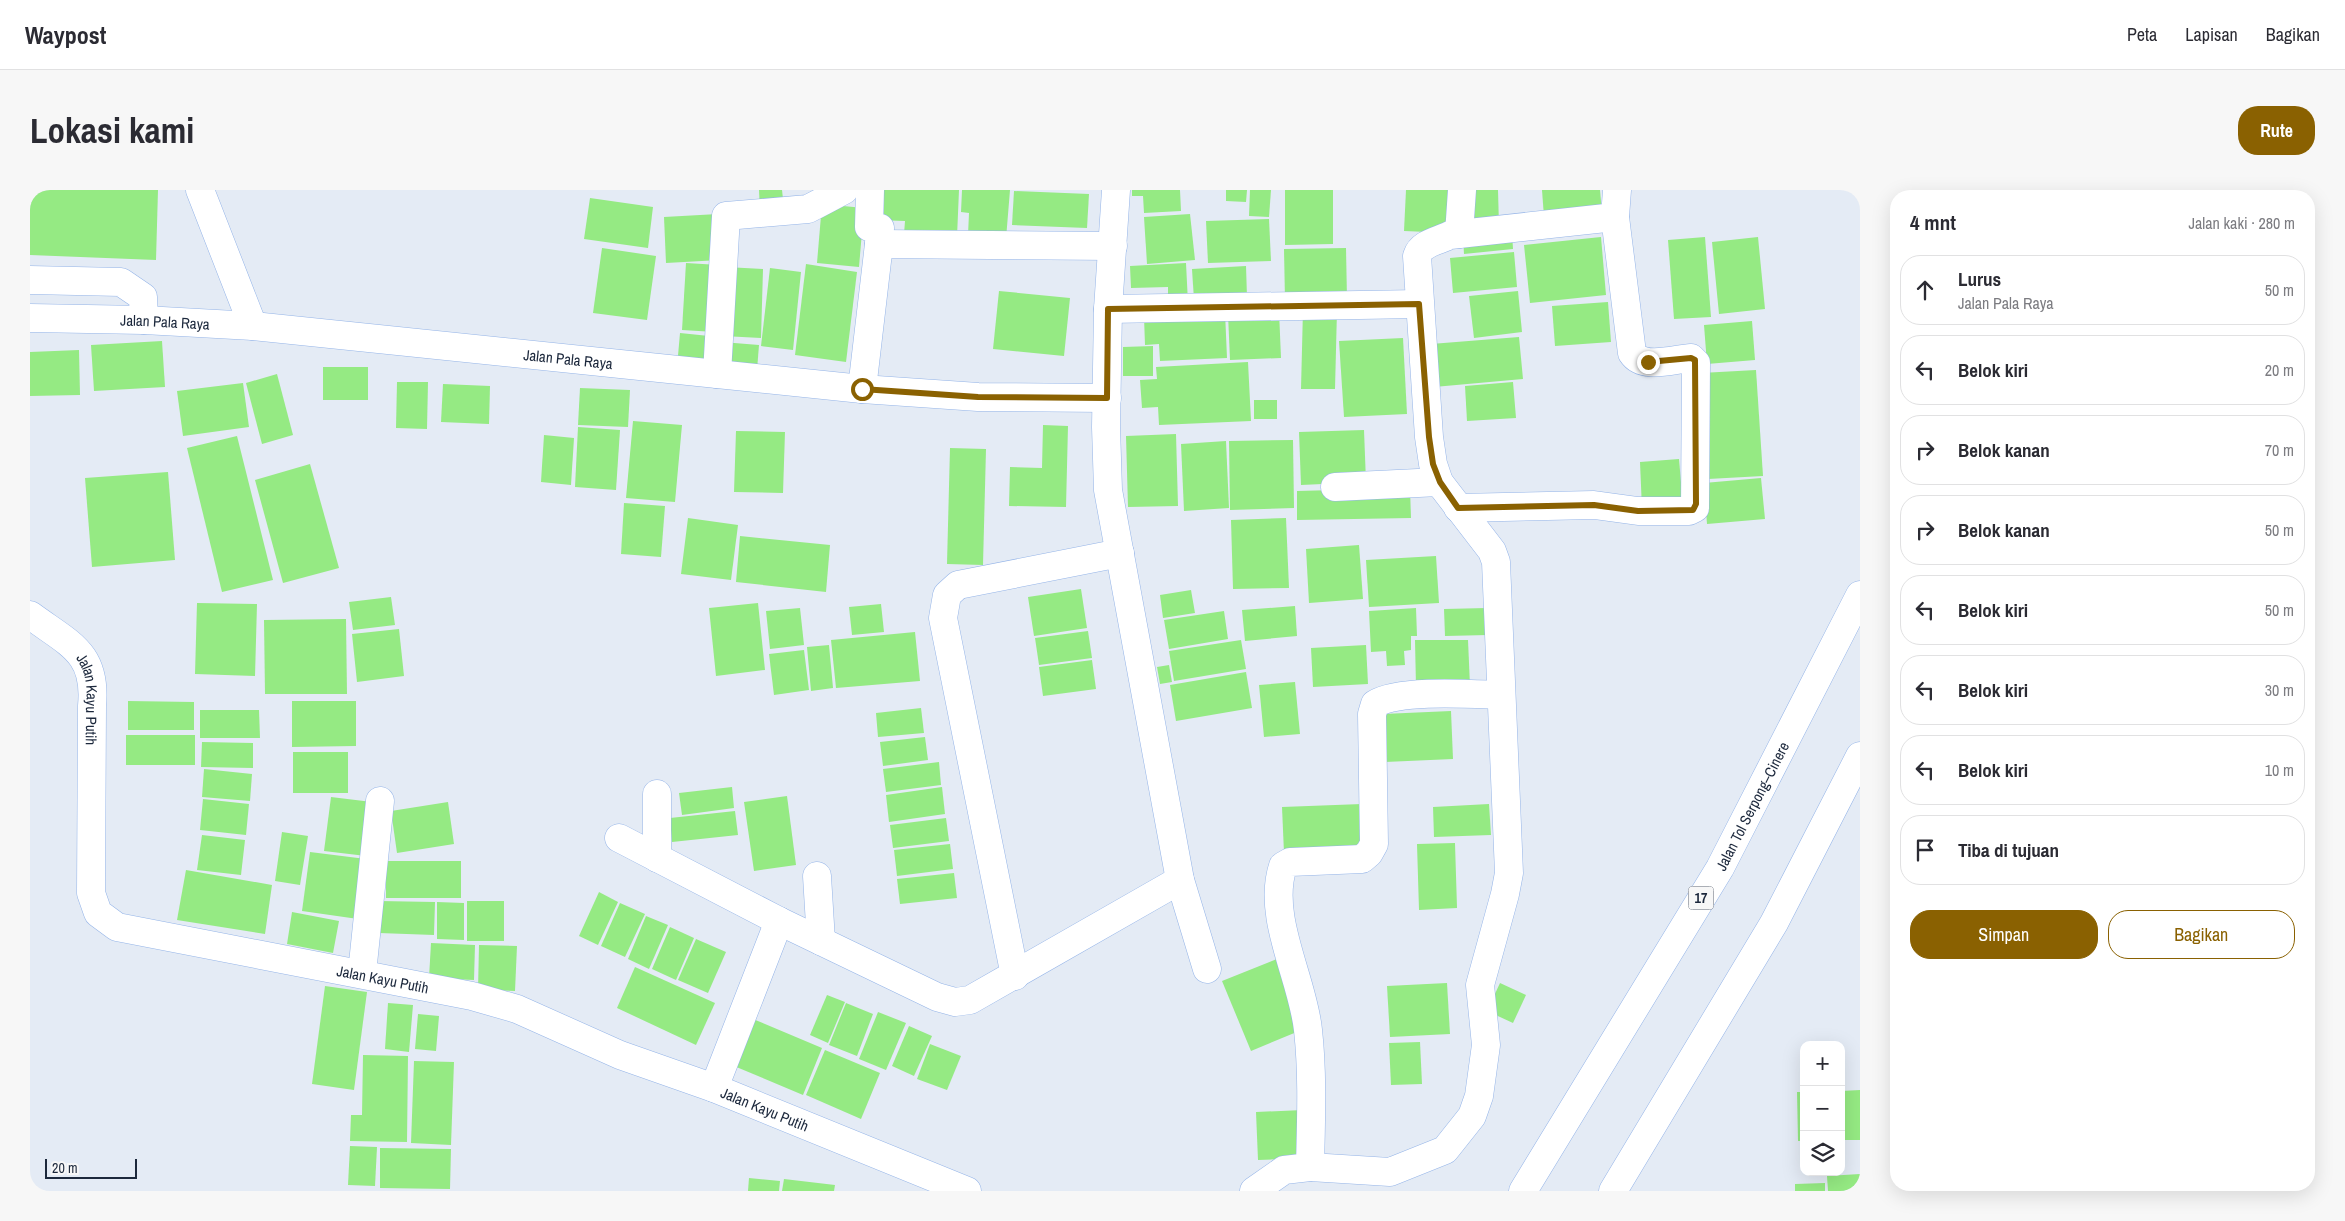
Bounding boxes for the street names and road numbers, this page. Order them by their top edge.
street label: Jalan Pala Raya [120,309,210,334]
street label: Jalan Pala Raya [522,344,614,374]
street label: Jalan Kayu Putih [72,649,103,745]
street label: Jalan Tol Serpong–Cinere [1710,738,1794,874]
road number: 17 [1688,886,1714,910]
street label: Jalan Kayu Putih [335,959,431,998]
street label: Jalan Kayu Putih [718,1081,812,1136]

